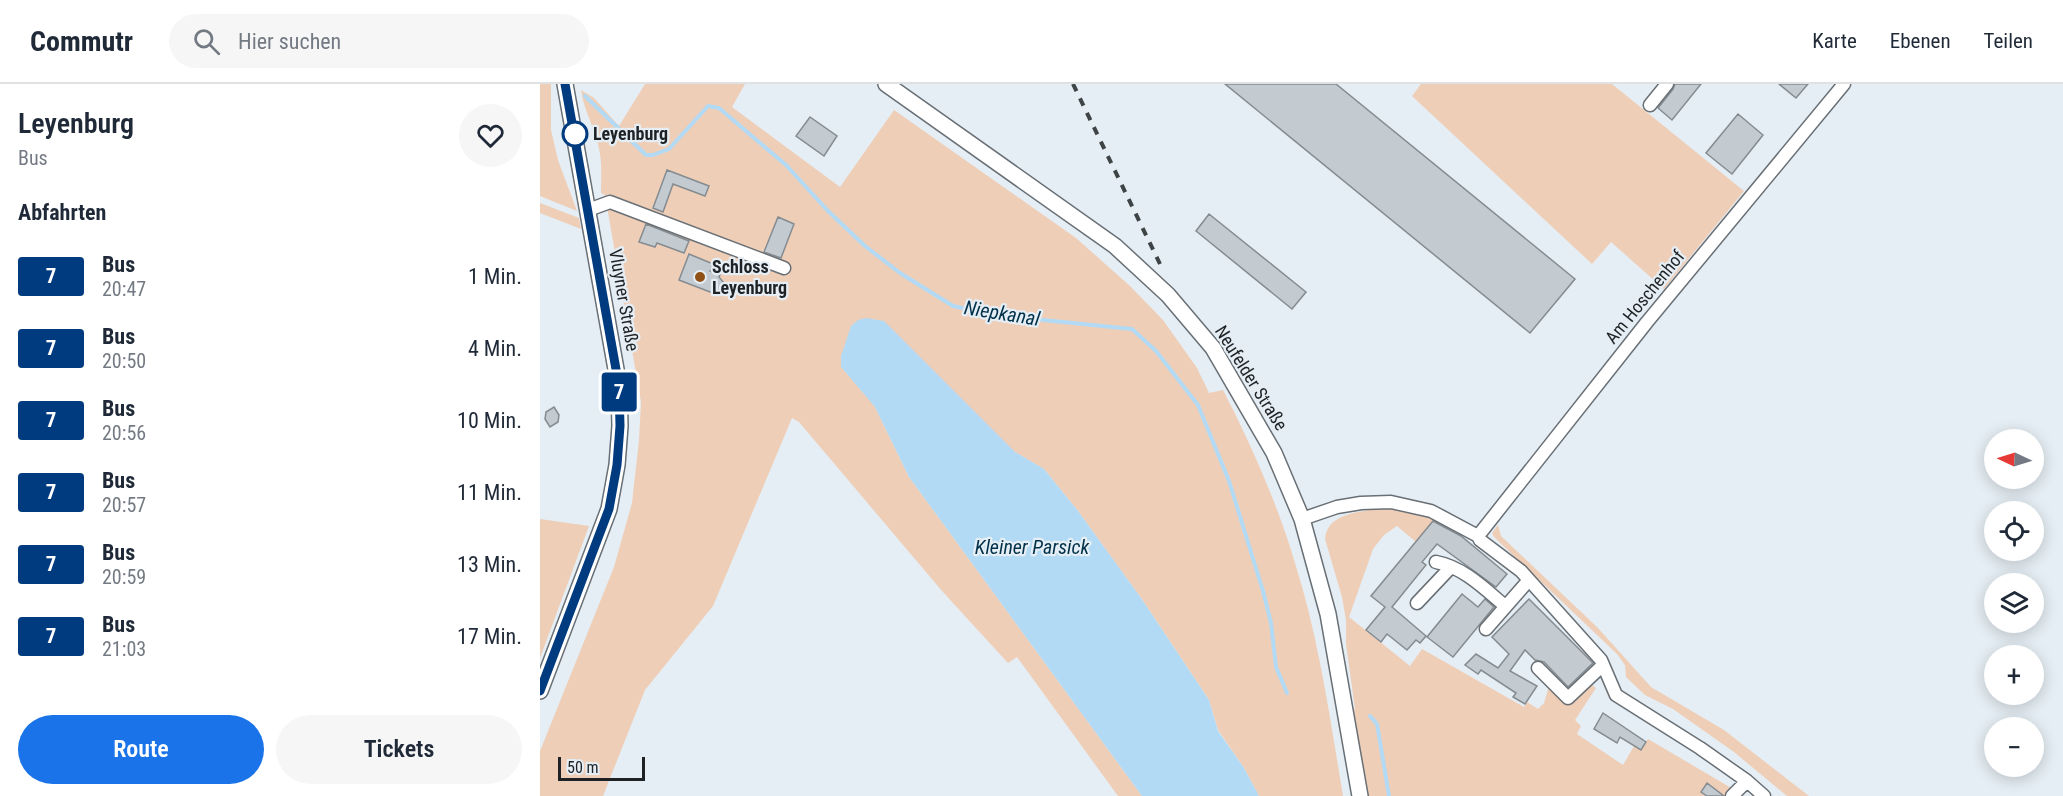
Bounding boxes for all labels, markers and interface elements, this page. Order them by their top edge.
search box [169,14,589,68]
text: Commutr [30,25,133,58]
icon: search [190,25,223,58]
text: Hier suchen [238,29,341,54]
text: Karte [1812,29,1857,53]
text: Ebenen [1890,29,1951,53]
text: Teilen [1984,29,2033,53]
button: heart [459,104,522,167]
text: Leyenburg [18,107,134,140]
marker: Leyenburg [562,121,588,147]
place label: Leyenburg [593,123,668,144]
text: Bus [18,146,48,170]
text: Abfahrten [18,200,106,225]
street label: Am Hoschenhof [1601,246,1689,348]
street label: Vluyner Straße [605,247,644,353]
text: Bus [102,252,135,277]
place label: Schloss Leyenburg [712,256,787,298]
text: 7 [46,264,56,288]
text: 1 Min. [468,264,522,289]
marker: Schloss Leyenburg [693,270,707,284]
text: 20:47 [102,277,146,301]
water label: Niepkanal [962,295,1042,331]
street label: Neufelder Straße [1211,321,1292,434]
text: Bus [102,324,135,349]
text: 7 [46,336,56,360]
text: 4 Min. [468,336,522,361]
text: 20:50 [102,349,146,373]
line badge: 7 [600,372,638,412]
text: 7 [614,380,624,404]
text: Bus [102,396,135,421]
text: 7 [46,408,56,432]
text: 10 Min. [457,408,522,433]
text: 20:56 [102,421,146,445]
north arrow [1984,429,2044,489]
map controls [1984,429,2044,777]
text: Bus [102,468,135,493]
text: 7 [46,480,56,504]
text: 11 Min. [457,480,522,505]
text: 20:57 [102,493,146,517]
button: locate [1984,501,2044,561]
water label: Kleiner Parsick [975,535,1090,559]
text: Bus [102,540,135,565]
text: 7 [46,552,56,576]
text: 13 Min. [457,552,522,577]
text: 20:59 [102,565,146,589]
button: layers [1984,573,2044,633]
text: Bus [102,612,135,637]
text: 7 [46,624,56,648]
text: 17 Min. [457,624,522,649]
text: 21:03 [102,637,146,661]
button: + [1984,645,2044,705]
button: Route [18,715,264,784]
button: Tickets [276,715,522,784]
button: − [1984,717,2044,777]
scale bar [558,754,645,782]
text: 50 m [567,758,599,777]

